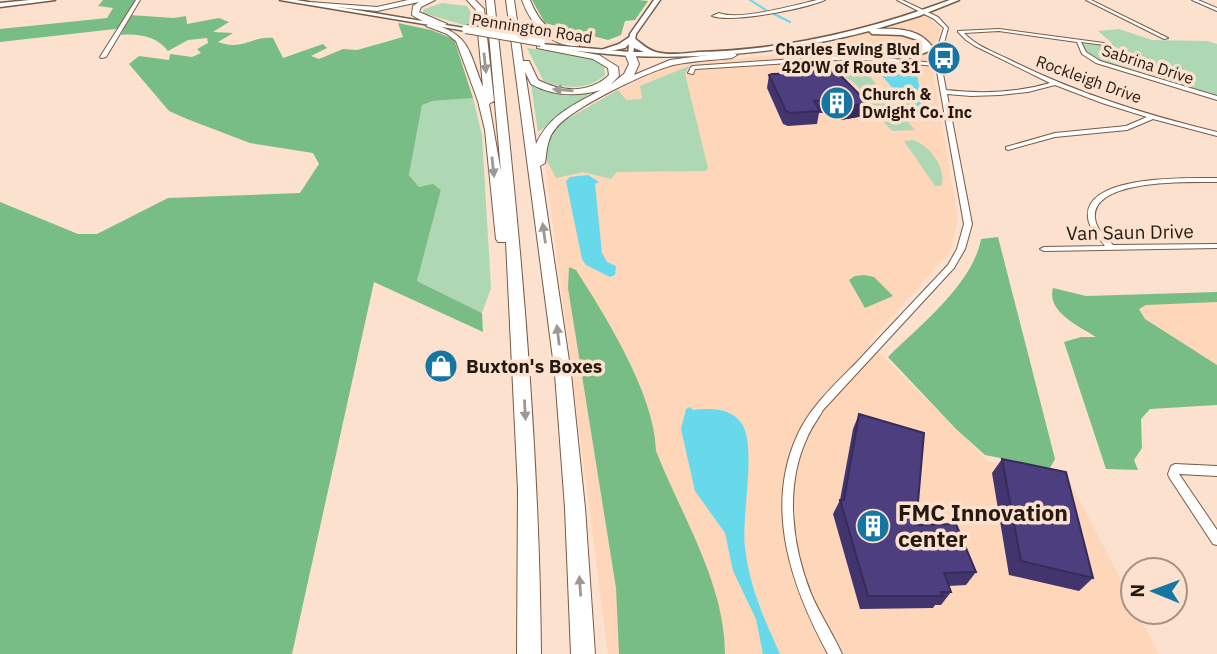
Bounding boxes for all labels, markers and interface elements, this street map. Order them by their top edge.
street label: Pennington Road [470,9,594,47]
place label: Charles Ewing Blvd 420'W of Route 31 [775,39,920,77]
bus stop icon: Charles Ewing Blvd 420'W of Route 31 [925,39,963,77]
street label: Sabrina Drive [1099,40,1197,88]
street label: Rockleigh Drive [1033,51,1145,107]
one-way arrow [480,52,491,74]
one-way arrow [552,84,574,95]
building icon: Church & Dwight Co. Inc [818,84,856,122]
place label: Church & Dwight Co. Inc [862,84,972,122]
one-way arrow [488,156,499,178]
street label: Van Saun Drive [1066,219,1194,245]
one-way arrow [538,222,549,244]
one-way arrow [553,324,564,346]
shop icon: Buxton's Boxes [422,347,460,385]
place label: Buxton's Boxes [466,354,602,378]
one-way arrow [520,399,531,421]
place label: FMC Innovation center [898,497,1068,553]
building icon: FMC Innovation center [854,507,892,545]
north arrow [1119,556,1189,626]
one-way arrow [574,575,585,597]
text: N [1125,584,1149,598]

